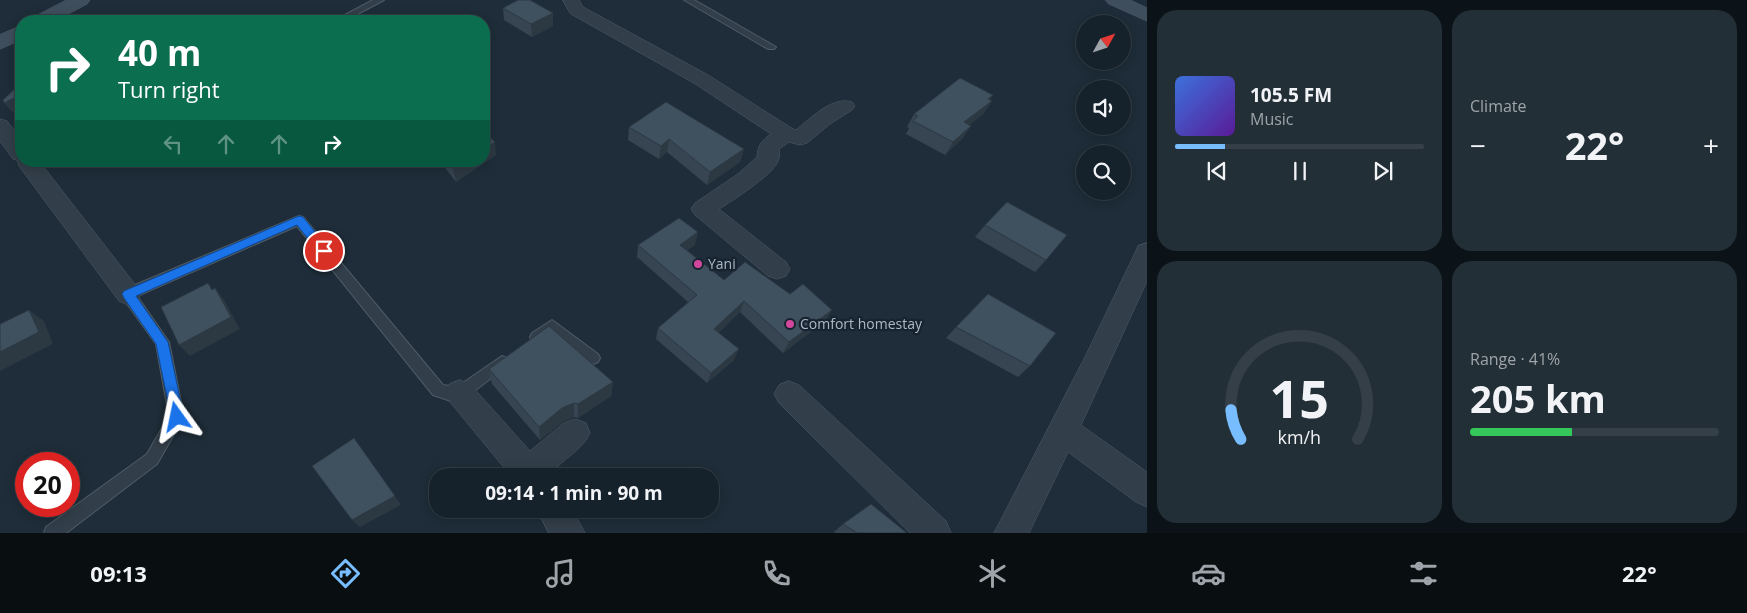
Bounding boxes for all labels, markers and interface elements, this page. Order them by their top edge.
north arrow [1076,15,1131,70]
map controls [1076,15,1131,200]
text: 40 m [118,29,201,76]
icon: right [35,35,100,100]
text: Turn right [118,74,220,104]
button: sound [1076,80,1131,135]
text: 105.5 FM [1250,82,1332,108]
text: Climate [1470,95,1527,117]
text: Music [1250,108,1294,130]
text: 22° [1565,119,1624,171]
text: − [1470,126,1486,164]
text: + [1703,126,1719,164]
icon: left [159,130,187,158]
icon: ahead [212,130,240,158]
icon: ahead [265,130,293,158]
icon: right [318,130,346,158]
button: search [1076,145,1131,200]
icon: previous [1203,157,1231,185]
icon: pause [1286,157,1314,185]
icon: next [1369,157,1397,185]
pin [303,230,345,272]
icon: arrive [310,237,338,265]
place label: Yani [708,254,736,273]
marker: Yani [692,258,704,270]
place label: Comfort homestay [800,314,923,333]
marker: Comfort homestay [784,318,796,330]
text: Range · 41% [1470,348,1560,370]
text: 15 [1270,362,1329,433]
text: 205 km [1470,372,1606,424]
position arrow [150,390,202,442]
text: km/h [1278,425,1321,449]
speed limit sign: 20 [15,452,80,517]
text: 09:14 · 1 min · 90 m [485,480,663,506]
icon: directions [328,556,363,591]
icon: music [543,556,578,591]
icon: phone [759,556,794,591]
icon: climate [975,556,1010,591]
icon: car [1191,556,1226,591]
icon: filters [1406,556,1441,591]
text: 09:13 [90,558,147,588]
text: 22° [1622,558,1657,588]

